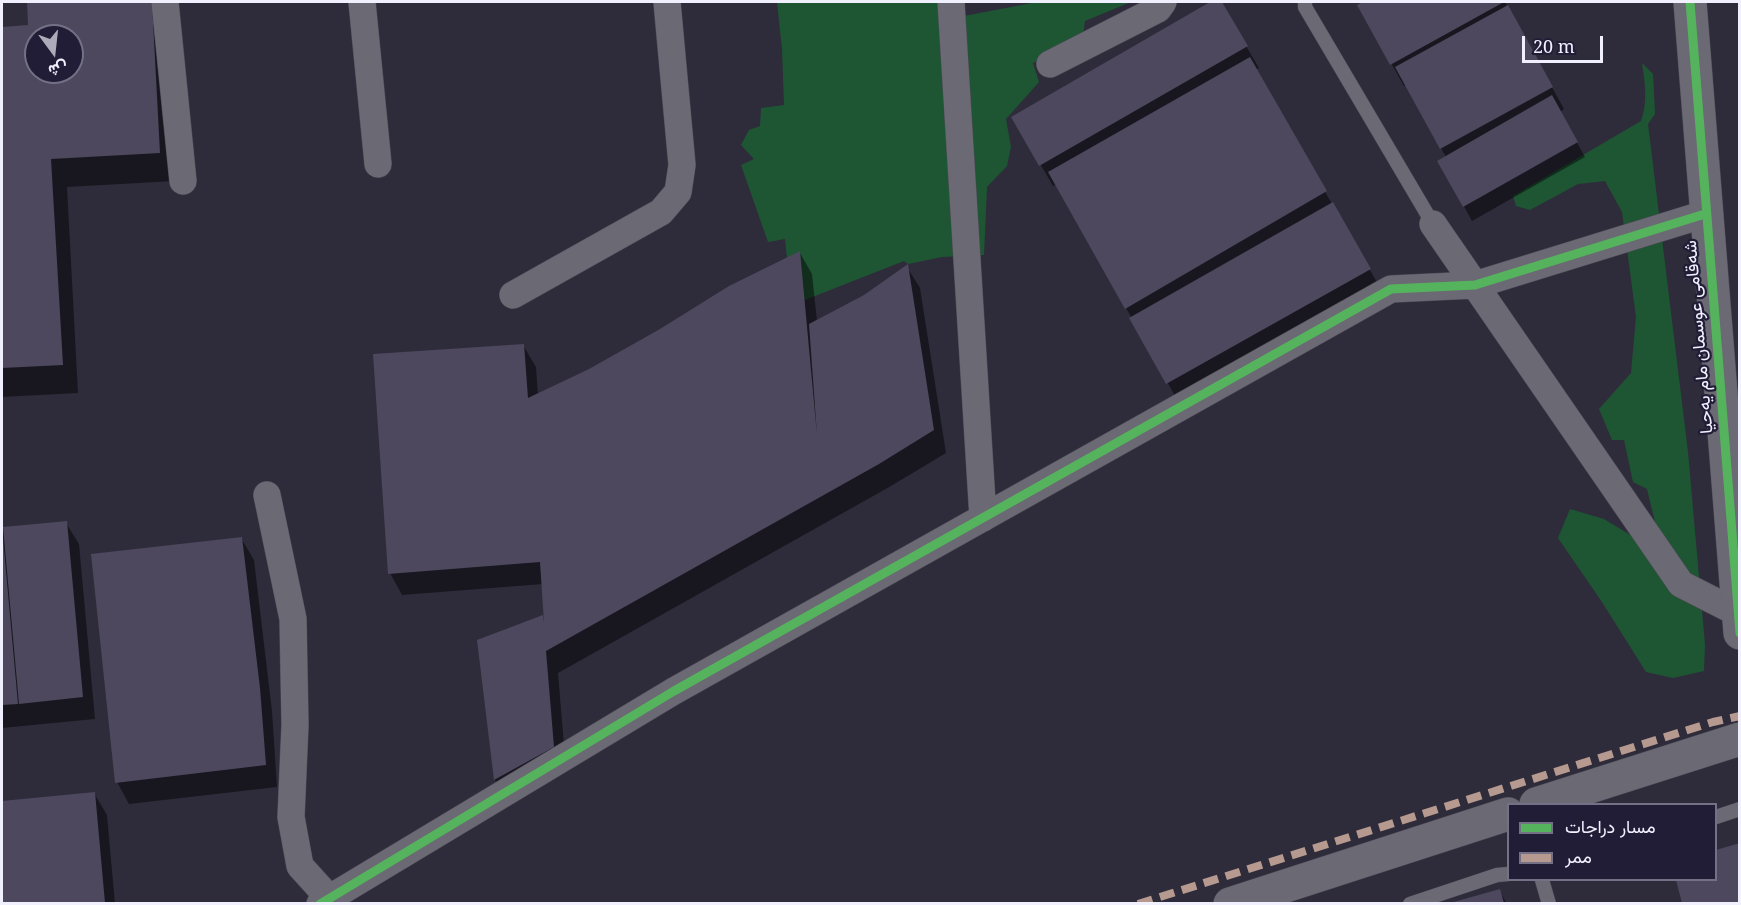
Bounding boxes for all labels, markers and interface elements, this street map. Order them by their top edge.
north arrow [24,24,84,84]
scale bar [1525,24,1606,62]
text: 20 m [1533,34,1575,58]
text: ش [46,56,70,83]
street label: شەقامی عوسمان مام یەحیا [1680,239,1718,435]
legend [1507,803,1717,881]
text: مسار دراجات [1565,814,1656,838]
text: ممر [1565,844,1592,868]

